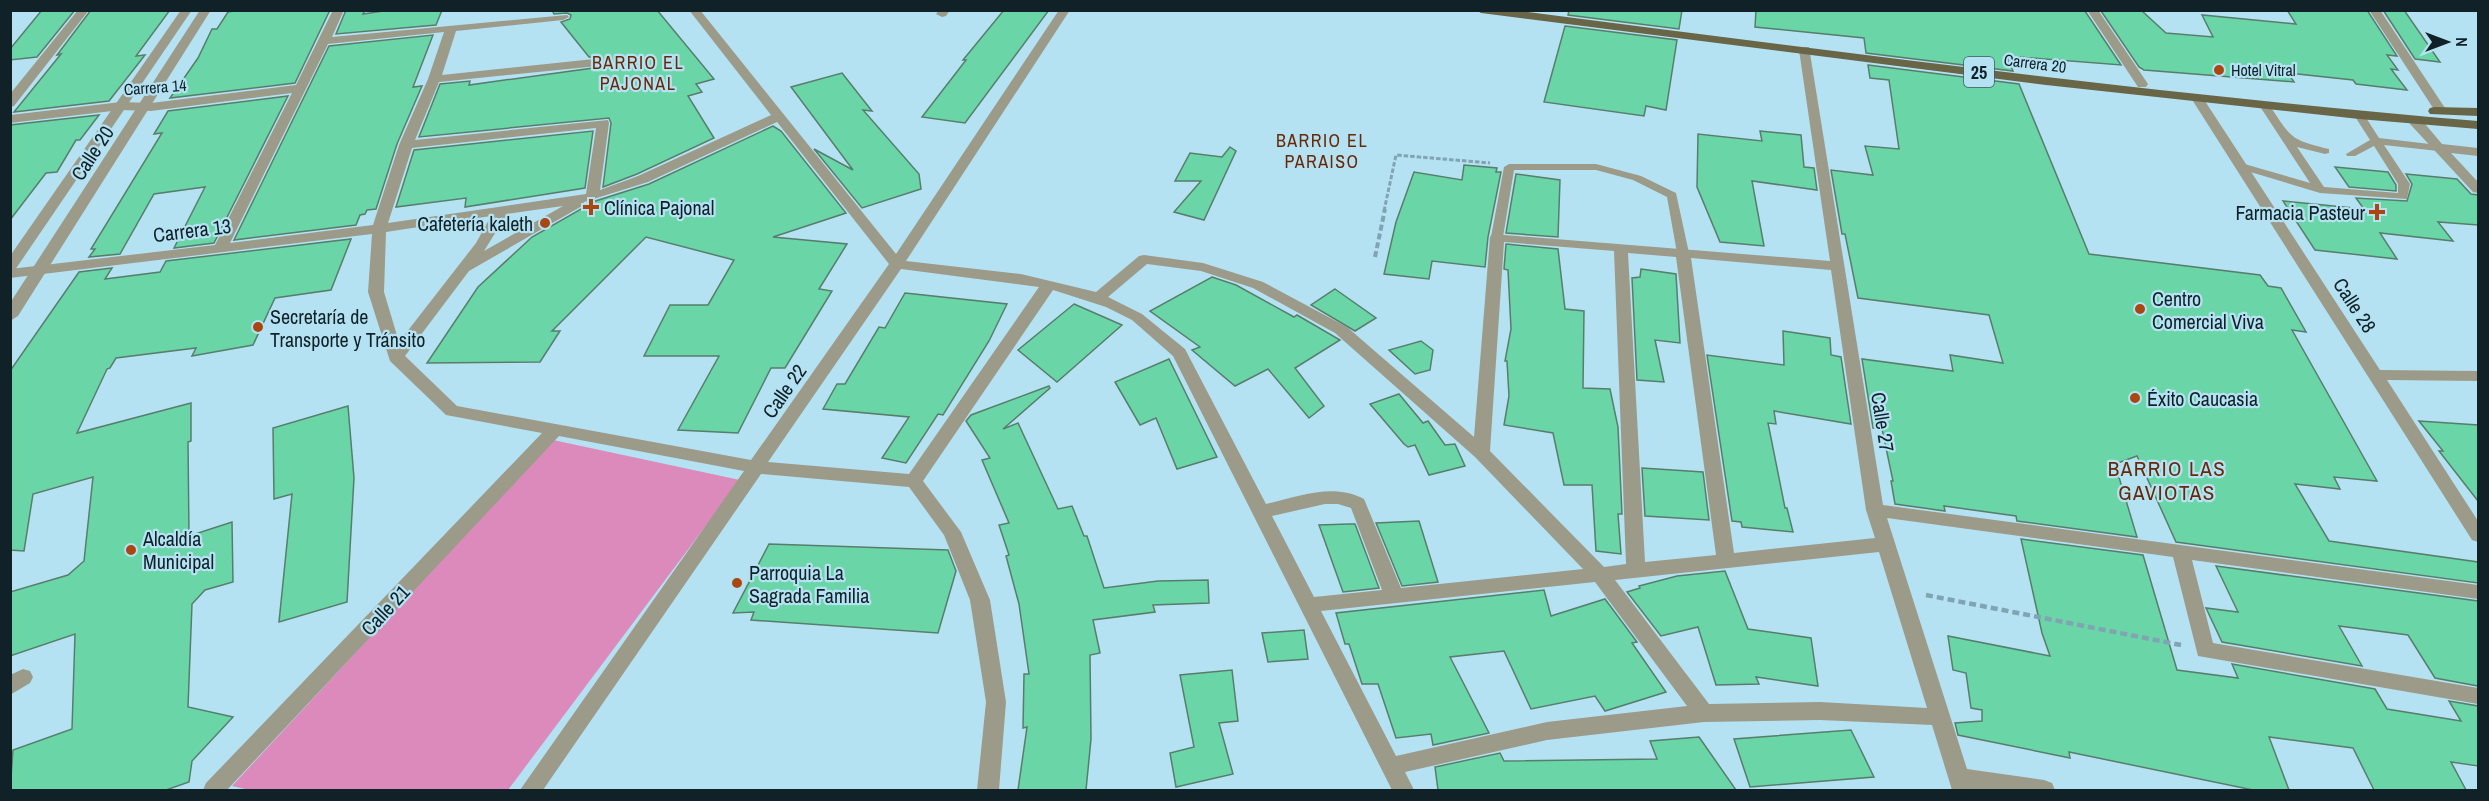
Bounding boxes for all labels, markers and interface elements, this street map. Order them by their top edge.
north arrow [2417,12,2477,72]
text: N [2451,37,2473,47]
street label: Carrera 20 [2003,48,2067,78]
district label: BARRIO EL PAJONAL [592,50,684,96]
road number: 25 [1964,57,1994,87]
place label: Hotel Vitral [2231,59,2296,81]
marker: Hotel Vitral [2212,63,2226,77]
street label: Carrera 14 [123,74,187,100]
street label: Calle 20 [64,120,120,186]
district label: BARRIO EL PARAISO [1276,128,1368,174]
place label: Clínica Pajonal [604,194,714,221]
marker: Clínica Pajonal [582,198,600,216]
place label: Farmacia Pasteur [2235,199,2366,226]
marker: Farmacia Pasteur [2370,205,2384,219]
place label: Cafetería kaleth [417,210,533,237]
street label: Carrera 13 [151,212,233,248]
marker: Cafetería kaleth [538,216,552,230]
street label: Calle 28 [2327,272,2383,338]
place label: Centro Comercial Viva [2152,285,2264,335]
marker: Centro Comercial Viva [2133,302,2147,316]
place label: Secretaría de Transporte y Tránsito [270,303,425,353]
marker: Secretaría de Transporte y Tránsito [251,320,265,334]
street label: Calle 22 [756,359,812,423]
place label: Éxito Caucasia [2147,385,2258,412]
street label: Calle 27 [1865,390,1901,454]
marker: Éxito Caucasia [2128,391,2142,405]
district label: BARRIO LAS GAVIOTAS [2108,454,2226,507]
place label: Alcaldía Municipal [142,525,214,575]
marker: Alcaldía Municipal [124,543,138,557]
place label: Parroquia La Sagrada Familia [749,559,869,609]
marker: Parroquia La Sagrada Familia [730,576,744,590]
street label: Calle 21 [355,579,415,641]

